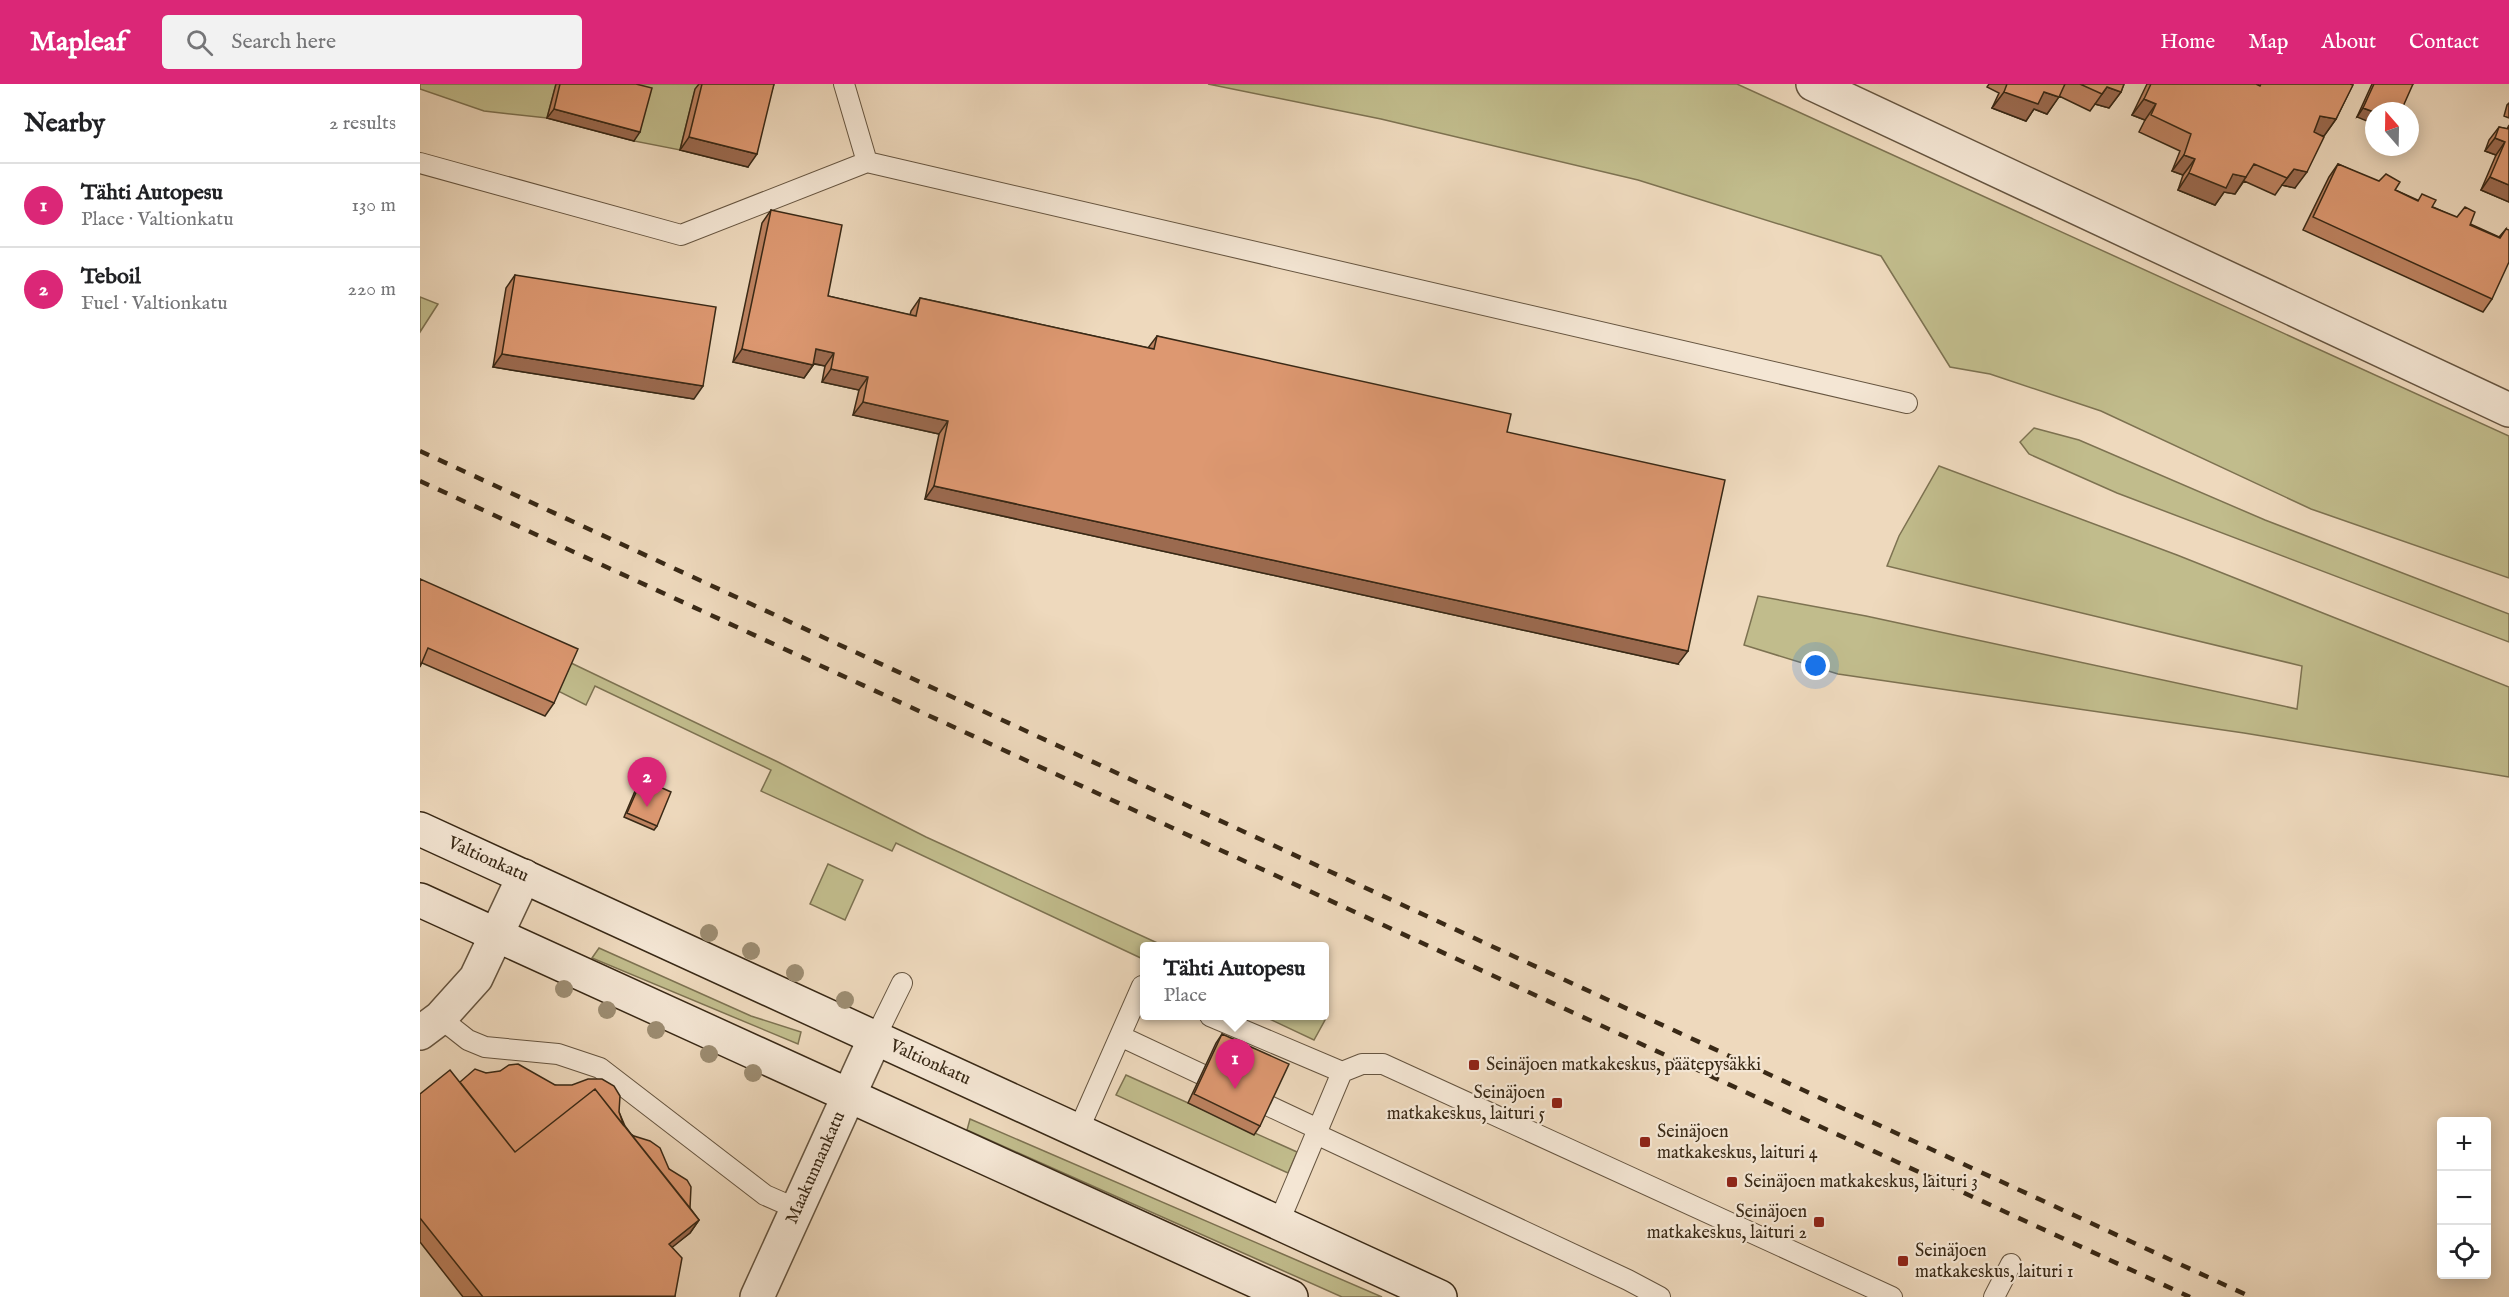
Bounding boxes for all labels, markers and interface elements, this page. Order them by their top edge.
search box [162,15,582,69]
text: Mapleaf [30,25,126,60]
icon: search [183,26,216,59]
text: Search here [231,28,336,56]
text: Home [2160,29,2215,56]
text: Map [2248,29,2288,56]
text: About [2321,29,2376,56]
text: Contact [2409,29,2479,56]
north arrow [2365,102,2419,156]
text: Nearby [24,107,105,140]
text: 2 results [329,111,396,136]
text: Tähti Autopesu [81,179,223,207]
text: 1 [40,193,47,218]
text: 130 m [351,193,396,218]
text: Place · Valtionkatu [81,207,234,232]
text: Teboil [81,263,141,291]
text: 2 [39,277,48,302]
text: 220 m [348,277,396,302]
text: Fuel · Valtionkatu [81,291,228,316]
your location [1801,651,1830,680]
pin: 2 [628,758,666,807]
street label: Valtionkatu [443,832,532,888]
popup [1140,942,1329,1020]
text: Tähti Autopesu [1164,955,1306,983]
text: Place [1164,983,1207,1008]
street label: Valtionkatu [885,1035,974,1091]
pin: 1 [1216,1040,1254,1089]
place label: Seinäjoen matkakeskus, päätepysäkki [1486,1054,1761,1077]
marker: Seinäjoen matkakeskus, päätepysäkki [1467,1058,1481,1072]
place label: Seinäjoen matkakeskus, laituri 5 [1387,1082,1545,1126]
marker: Seinäjoen matkakeskus, laituri 5 [1550,1096,1564,1110]
street label: Maakunnankatu [781,1108,851,1228]
map controls [2437,1117,2491,1279]
button: + [2437,1117,2491,1171]
place label: Seinäjoen matkakeskus, laituri 4 [1657,1121,1818,1165]
marker: Seinäjoen matkakeskus, laituri 4 [1638,1135,1652,1149]
place label: Seinäjoen matkakeskus, laituri 3 [1744,1171,1978,1194]
button: − [2437,1171,2491,1225]
marker: Seinäjoen matkakeskus, laituri 3 [1725,1175,1739,1189]
place label: Seinäjoen matkakeskus, laituri 2 [1647,1201,1807,1245]
marker: Seinäjoen matkakeskus, laituri 2 [1812,1215,1826,1229]
button: locate [2437,1225,2491,1279]
place label: Seinäjoen matkakeskus, laituri 1 [1915,1240,2073,1284]
marker: Seinäjoen matkakeskus, laituri 1 [1896,1254,1910,1268]

